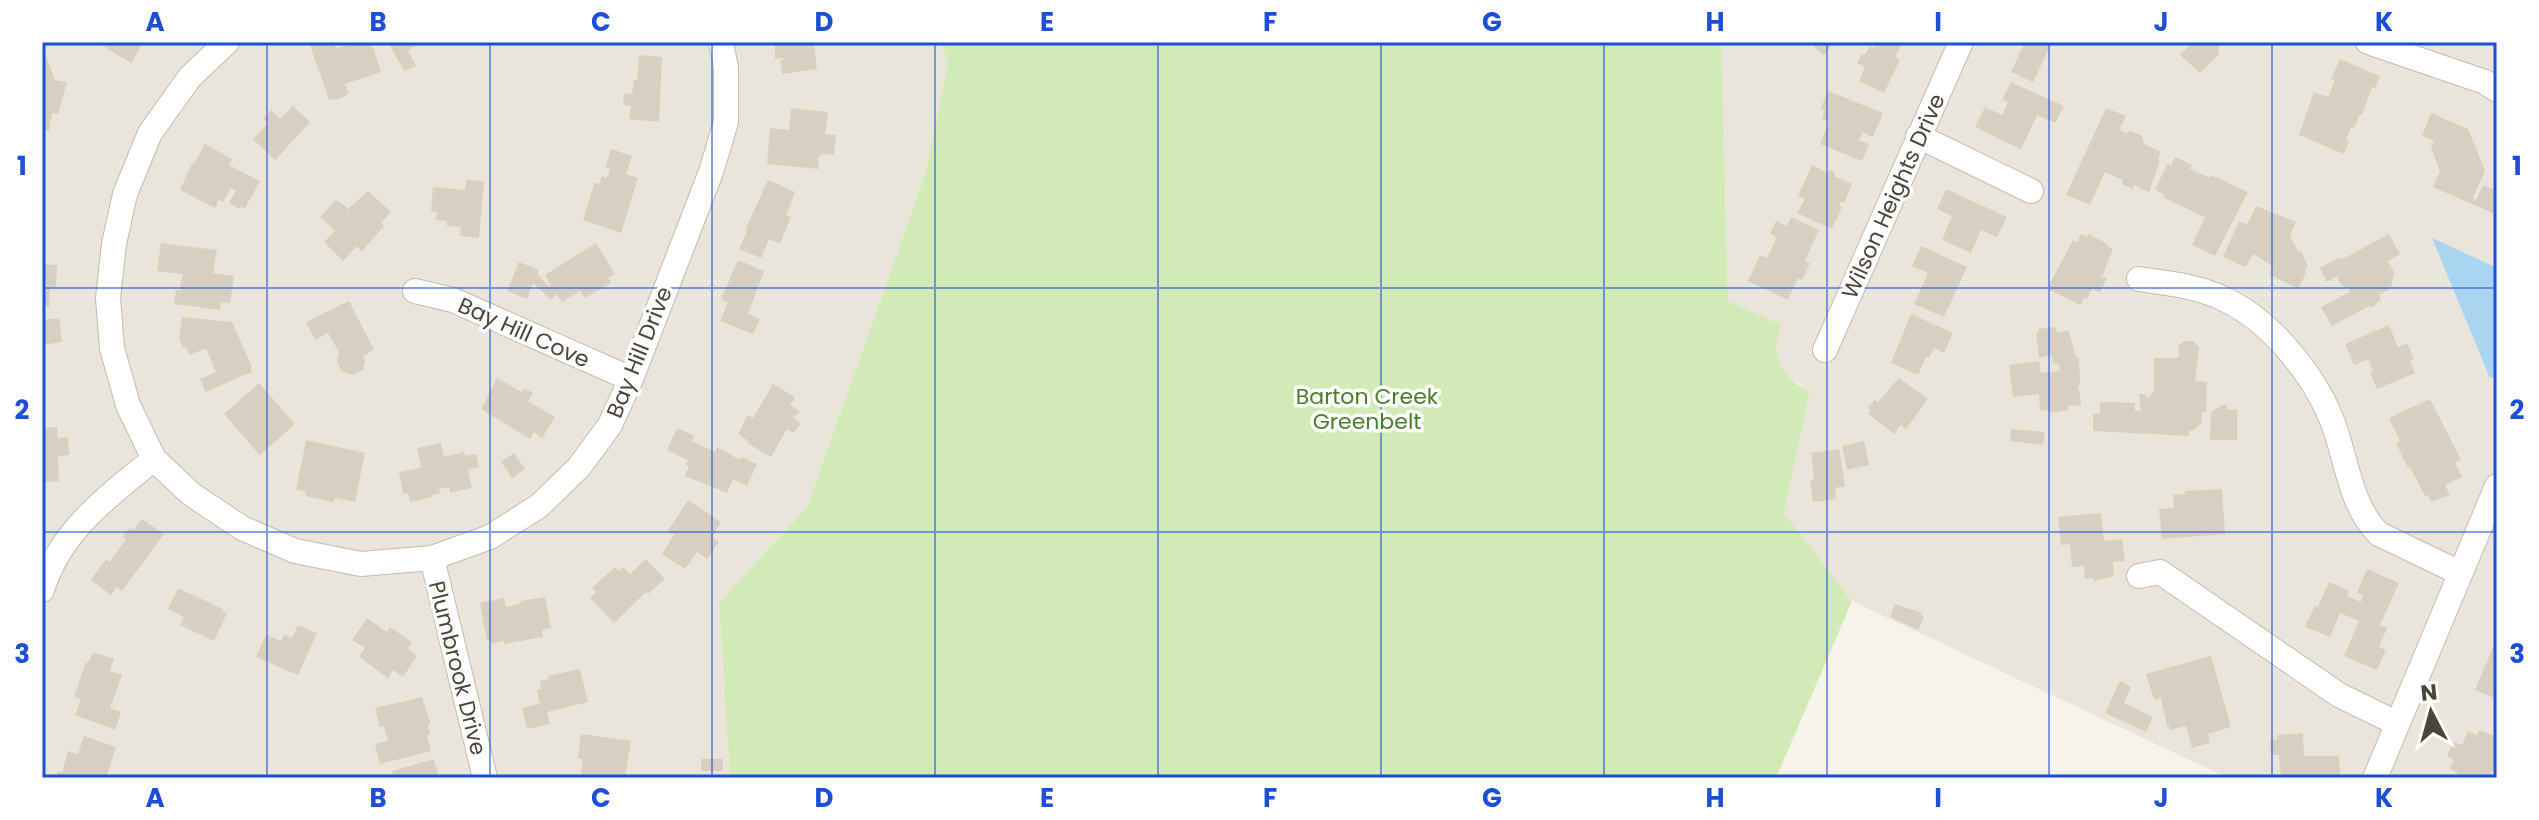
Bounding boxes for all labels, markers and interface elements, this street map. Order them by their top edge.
text: A [145,4,165,40]
text: B [369,4,387,40]
text: C [591,4,611,40]
text: D [815,4,834,40]
text: E [1040,4,1054,40]
text: F [1263,4,1277,40]
text: G [1482,4,1502,40]
text: H [1705,4,1725,40]
text: I [1934,4,1942,40]
text: J [2153,4,2169,40]
text: K [2375,4,2393,40]
street label: Wilson Heights Drive [1834,89,1953,304]
text: 1 [17,148,27,184]
text: 1 [2512,148,2522,184]
street label: Bay Hill Drive [599,282,680,422]
street label: Bay Hill Cove [453,290,595,375]
park label: Barton Creek Greenbelt [1296,381,1439,437]
text: 2 [15,392,30,428]
text: 2 [2510,392,2525,428]
street label: Plumbrook Drive [421,578,494,758]
text: 3 [14,636,30,672]
text: 3 [2509,636,2525,672]
north arrow [2391,672,2471,752]
text: N [2419,676,2439,709]
text: A [145,780,165,816]
text: B [369,780,387,816]
text: C [591,780,611,816]
text: D [815,780,834,816]
text: E [1040,780,1054,816]
text: F [1263,780,1277,816]
text: G [1482,780,1502,816]
text: H [1705,780,1725,816]
text: I [1934,780,1942,816]
text: J [2153,780,2169,816]
text: K [2375,780,2393,816]

